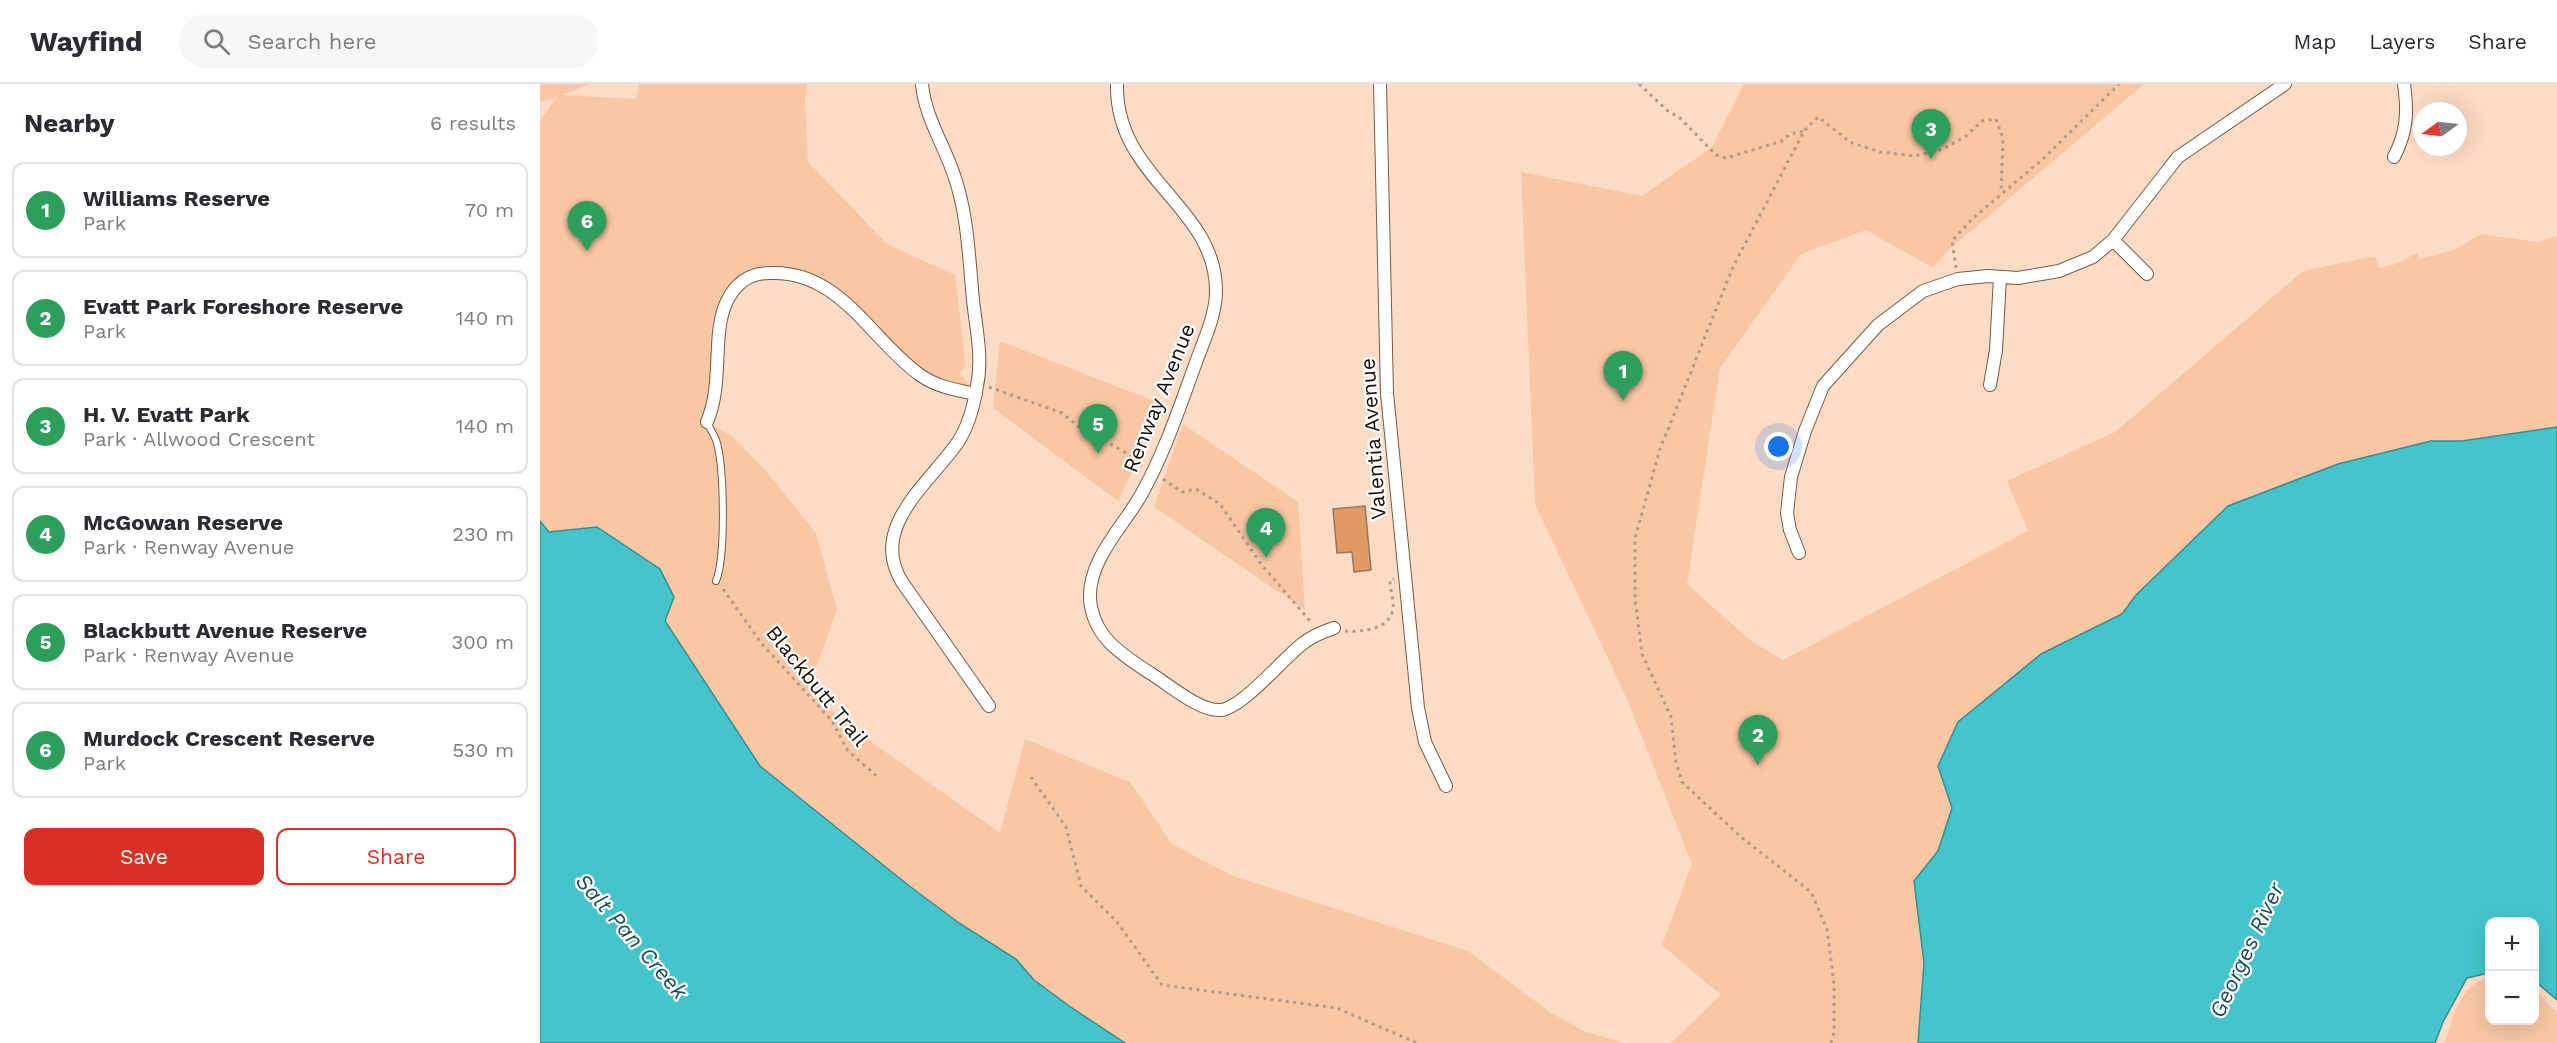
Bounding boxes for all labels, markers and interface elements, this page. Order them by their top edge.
search box [179,14,599,68]
text: Wayfind [30,25,143,58]
icon: search [200,25,233,58]
text: Search here [248,29,377,54]
text: Map [2293,29,2336,54]
text: Layers [2369,29,2435,54]
text: Share [2468,29,2527,54]
north arrow [2413,102,2467,156]
text: Nearby [24,108,115,138]
pin: 3 [1912,110,1950,159]
text: 6 results [430,111,516,135]
text: Williams Reserve [83,186,270,211]
text: 1 [41,198,50,222]
text: 70 m [465,198,514,222]
pin: 6 [568,202,606,251]
text: Park [83,211,126,235]
text: Evatt Park Foreshore Reserve [83,294,403,319]
text: 2 [40,306,51,330]
text: 140 m [456,306,514,330]
text: Park [83,319,126,343]
street label: Renway Avenue [1117,320,1200,476]
pin: 1 [1604,352,1642,401]
street label: Valentia Avenue [1354,357,1391,521]
text: H. V. Evatt Park [83,402,250,427]
pin: 5 [1078,404,1118,454]
text: 3 [40,414,51,438]
text: 140 m [456,414,514,438]
text: Park · Allwood Crescent [83,427,315,451]
your location [1764,432,1793,461]
pin: 4 [1246,508,1286,558]
text: McGowan Reserve [83,510,283,535]
text: 4 [39,522,52,546]
text: 230 m [452,522,514,546]
text: Park · Renway Avenue [83,535,294,559]
text: Blackbutt Avenue Reserve [83,618,367,643]
street label: Blackbutt Trail [761,620,874,752]
text: 5 [40,630,51,654]
text: 300 m [452,630,514,654]
text: Park · Renway Avenue [83,643,294,667]
pin: 2 [1738,716,1778,765]
text: Murdock Crescent Reserve [83,726,375,751]
text: 6 [39,738,52,762]
text: 530 m [452,738,514,762]
text: Park [83,751,126,775]
button: Save [24,828,264,885]
button: Share [276,828,516,885]
water label: Salt Pan Creek [571,869,693,1005]
water label: Georges River [2204,878,2289,1022]
map controls [2485,917,2539,1025]
button: + [2485,917,2539,971]
button: − [2485,971,2539,1025]

